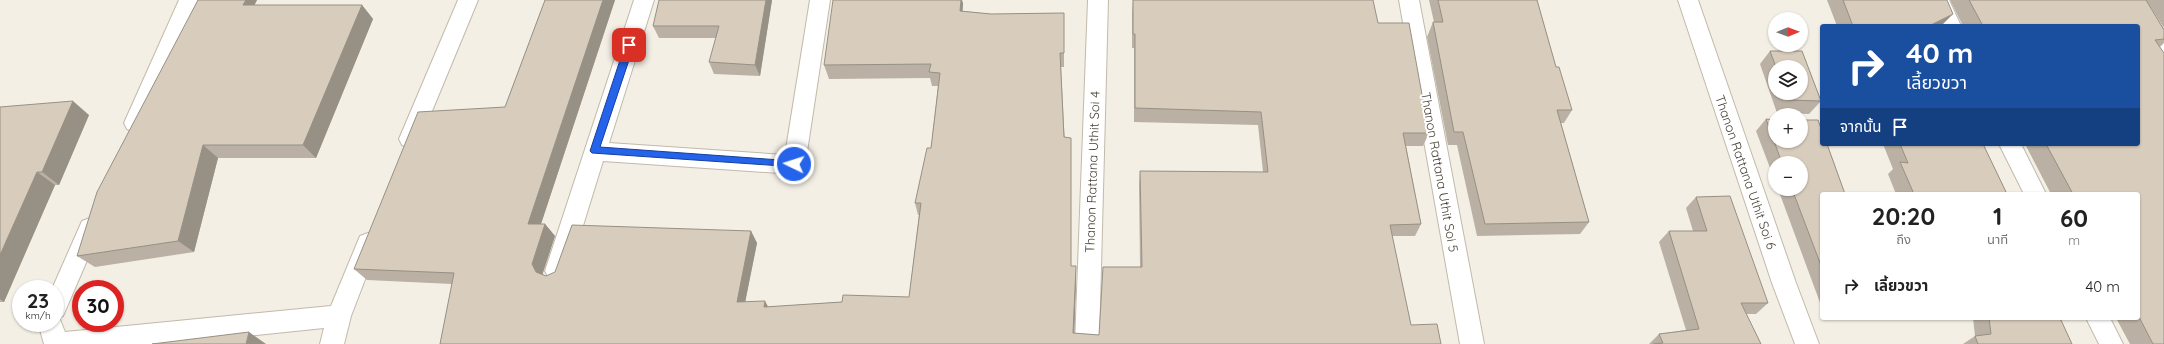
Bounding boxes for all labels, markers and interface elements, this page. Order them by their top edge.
north arrow [1768,12,1808,52]
map controls [1768,12,1808,196]
pin [612,28,646,62]
icon: arrive [618,34,640,56]
text: 40 m [1906,35,1973,70]
icon: right [1840,40,1892,92]
button: layers [1768,60,1808,100]
text: เลี้ยวขวา [1906,71,1967,94]
street label: Thanon Rattana Uthit Soi 4 [1081,91,1103,253]
street label: Thanon Rattana Uthit Soi 5 [1418,91,1462,253]
street label: Thanon Rattana Uthit Soi 6 [1712,93,1780,251]
button: + [1768,108,1808,148]
icon: arrive [1889,116,1911,138]
text: จากนั้น [1840,117,1881,136]
position arrow [773,143,815,185]
button: − [1768,156,1808,196]
text: 20:20 [1872,201,1935,231]
text: 1 [1993,201,2002,231]
text: 60 [2060,203,2088,233]
text: ถึง [1896,231,1911,247]
text: นาที [1987,231,2008,247]
text: m [2068,232,2080,248]
icon: right [1840,275,1862,297]
text: เลี้ยวขวา [1874,276,1928,295]
text: 40 m [2085,277,2120,296]
speed limit sign: 30 [72,280,124,332]
text: 23 [27,288,49,313]
text: km/h [25,309,51,322]

